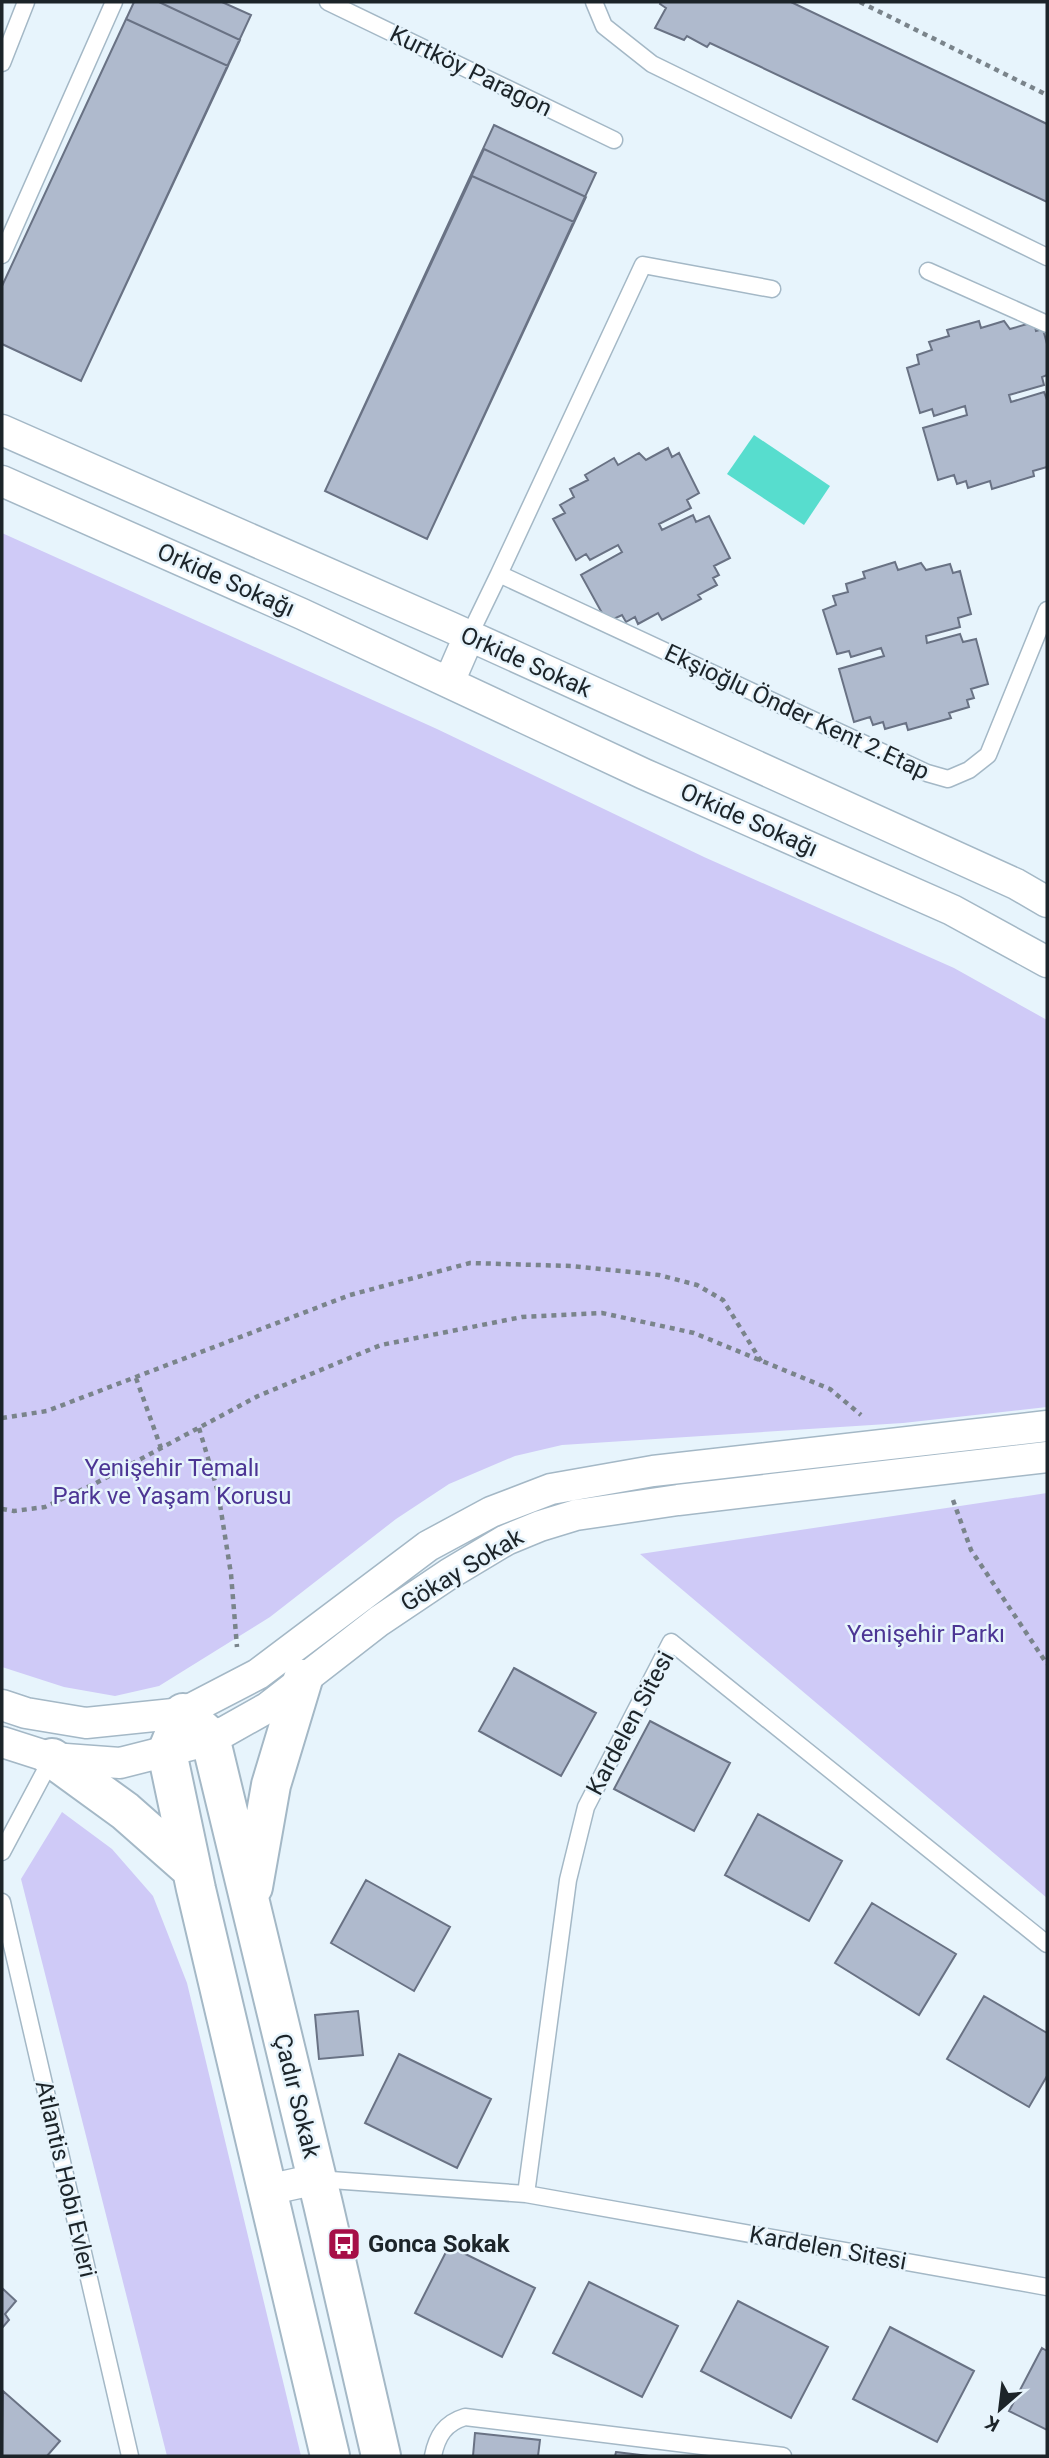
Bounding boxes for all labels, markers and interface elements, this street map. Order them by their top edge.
street label: Kurtköy Paragon [385,20,557,122]
street label: Orkide Sokağı [153,537,299,623]
street label: Orkide Sokak [456,621,596,704]
street label: Ekşioğlu Önder Kent 2.Etap [660,638,934,786]
street label: Orkide Sokağı [676,777,822,863]
park label: Yenişehir Temalı Park ve Yaşam Korusu [53,1454,291,1510]
street label: Gökay Sokak [396,1522,529,1617]
park label: Yenişehir Parkı [847,1620,1005,1648]
street label: Kardelen Sitesi [580,1646,680,1800]
street label: Çadır Sokak [268,2031,326,2162]
street label: Atlantis Hobi Evleri [30,2078,102,2280]
street label: Kardelen Sitesi [747,2220,909,2276]
bus stop icon: Gonca Sokak [325,2225,363,2263]
place label: Gonca Sokak [368,2230,511,2258]
north arrow [965,2374,1035,2444]
text: K [981,2410,1003,2437]

